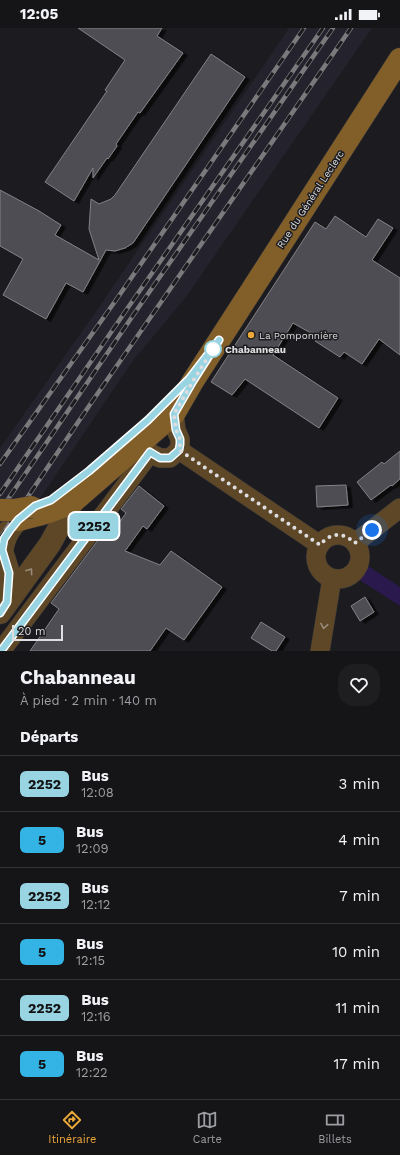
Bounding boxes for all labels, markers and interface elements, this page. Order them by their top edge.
text: 12:05 [20,5,58,23]
street label: Rue du Général Leclerc [275,148,346,250]
marker: La Pomponnière [246,330,256,340]
place label: La Pomponnière [259,330,338,341]
marker: Chabanneau [204,340,222,358]
place label: Chabanneau [225,344,286,355]
line badge: 2252 [66,513,122,539]
text: 2252 [77,518,111,534]
your location [362,520,382,540]
one-way arrow [25,568,32,575]
scale bar [12,623,63,642]
one-way arrow [321,623,329,629]
text: 20 m [18,625,46,638]
button: heart [338,664,380,706]
text: Chabanneau [20,666,136,689]
text: À pied · 2 min · 140 m [20,693,157,708]
text: Départs [20,728,78,746]
text: Bus [81,767,109,785]
text: 3 min [339,775,380,793]
text: 2252 [28,776,61,792]
text: 12:08 [81,785,114,800]
text: Bus [76,823,104,841]
text: 4 min [338,831,380,849]
text: 5 [38,832,46,848]
text: 12:09 [76,841,109,856]
text: Bus [81,879,109,897]
text: 7 min [339,887,380,905]
text: 2252 [28,888,61,904]
text: 12:12 [81,897,110,912]
text: Bus [76,935,104,953]
text: 10 min [332,943,380,961]
text: 5 [38,944,46,960]
text: 12:15 [76,953,105,968]
text: Bus [81,991,109,1009]
text: 11 min [336,999,380,1017]
text: 2252 [28,1000,61,1016]
text: 12:16 [81,1009,111,1024]
text: Bus [76,1047,104,1065]
text: 17 min [333,1055,380,1073]
text: 5 [38,1056,46,1072]
text: 12:22 [76,1065,108,1080]
tab: Itinéraire [48,1109,96,1146]
tab: Carte [193,1109,222,1146]
tab: Billets [318,1109,352,1146]

